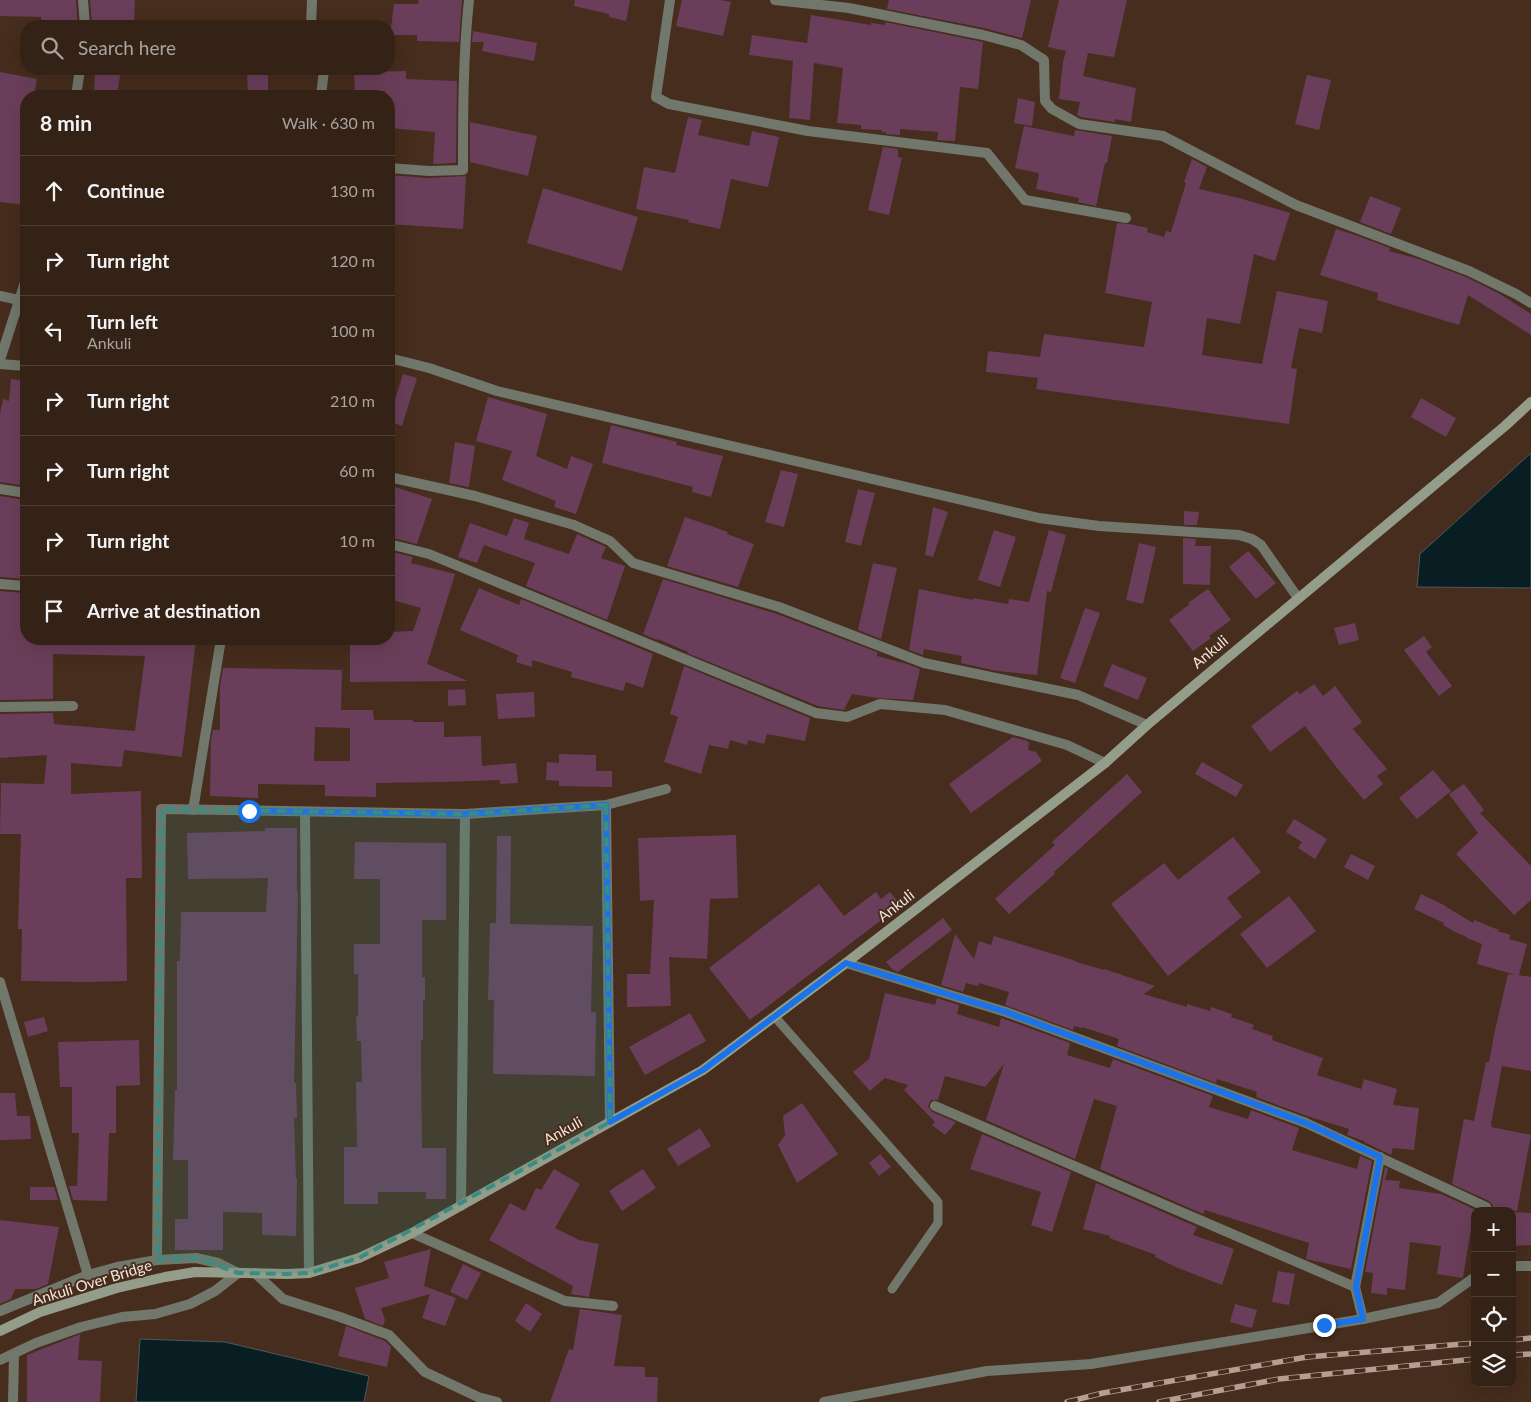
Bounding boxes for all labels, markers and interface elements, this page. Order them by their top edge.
search box [20,20,395,75]
icon: search [38,34,66,62]
text: Search here [78,36,176,59]
text: 8 min [40,110,92,135]
text: Walk · 630 m [282,113,375,132]
icon: ahead [40,177,68,205]
text: Continue [87,179,165,202]
text: 130 m [330,181,375,200]
icon: right [40,247,68,275]
text: Turn right [87,249,169,272]
text: 120 m [330,251,375,270]
text: Turn left [87,310,158,333]
icon: left [40,317,68,345]
text: 100 m [330,321,375,340]
text: Ankuli [87,333,131,352]
icon: right [40,387,68,415]
text: Turn right [87,389,169,412]
text: 210 m [330,391,375,410]
icon: right [40,457,68,485]
text: Turn right [87,459,169,482]
text: 60 m [339,461,375,480]
icon: right [40,527,68,555]
text: Turn right [87,529,169,552]
text: 10 m [339,531,375,550]
icon: arrive [40,597,68,625]
text: Arrive at destination [87,599,260,622]
street label: Ankuli [1188,631,1231,672]
route start [238,800,261,823]
street label: Ankuli [873,885,917,925]
street label: Ankuli [540,1112,585,1148]
map controls [1471,1207,1516,1387]
button: + [1471,1207,1516,1252]
button: − [1471,1252,1516,1297]
street label: Ankuli Over Bridge [30,1255,154,1309]
button: locate [1471,1297,1516,1342]
route end [1313,1314,1336,1337]
button: layers [1471,1342,1516,1387]

